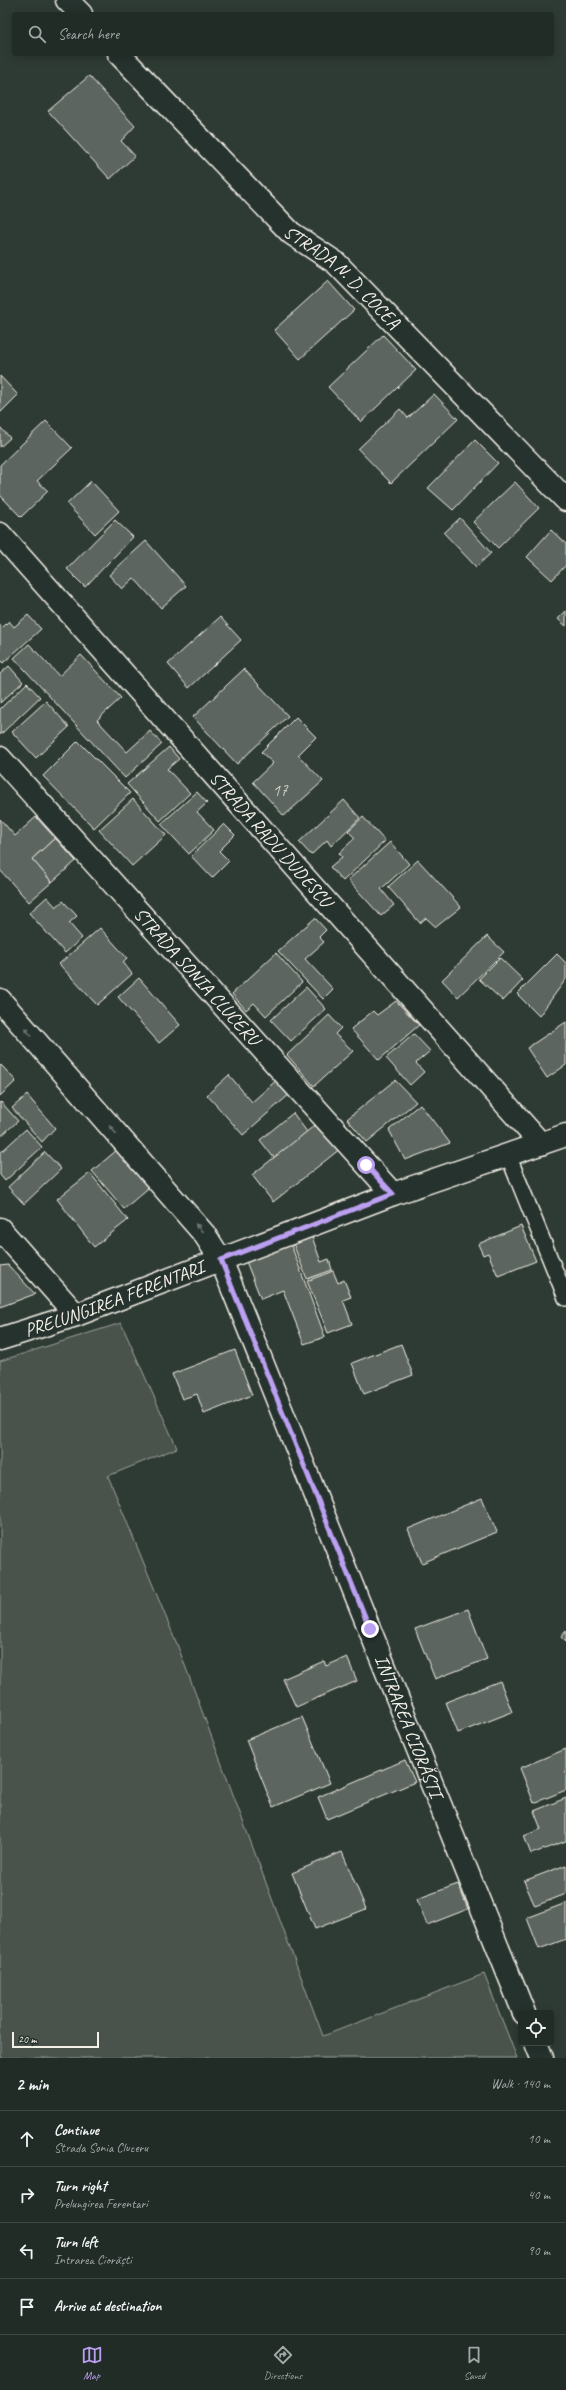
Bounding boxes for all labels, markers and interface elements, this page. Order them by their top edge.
search box [12,12,554,56]
icon: search [26,23,48,45]
text: Search here [58,25,119,44]
street label: STRADA N. D. COCEA [278,220,406,334]
street label: STRADA RADU DUDESCU [204,766,340,915]
house number: 17 [272,780,289,801]
street label: STRADA SONIA CLUCERU [128,902,267,1052]
one-way arrow [24,1028,33,1037]
one-way arrow [109,1125,118,1136]
route start [357,1156,375,1174]
one-way arrow [194,1223,203,1234]
street label: PRELUNGIREA FERENTARI [22,1254,211,1343]
route end [361,1620,379,1638]
street label: INTRAREA CIORĂȘTI [369,1651,450,1805]
map controls [518,2010,554,2046]
button: locate [518,2010,554,2046]
scale bar [12,2030,99,2049]
text: 20 m [18,2032,37,2046]
text: 2 min [16,2074,49,2095]
text: Walk · 140 m [491,2076,550,2092]
text: Continue [54,2121,99,2140]
icon: ahead [16,2128,38,2150]
text: 10 m [528,2131,550,2147]
text: Strada Sonia Cluceru [54,2140,148,2156]
text: Turn right [54,2177,107,2196]
icon: right [16,2184,38,2206]
text: 40 m [528,2187,550,2203]
text: Prelungirea Ferentari [54,2196,148,2212]
text: Turn left [54,2233,97,2252]
icon: left [16,2240,38,2262]
text: 90 m [528,2243,550,2259]
text: Intrarea Ciorăști [54,2252,132,2268]
icon: arrive [16,2296,38,2318]
text: Arrive at destination [54,2297,161,2316]
tab: Map [81,2344,103,2382]
tab: Directions [264,2344,302,2382]
tab: Saved [463,2344,485,2382]

